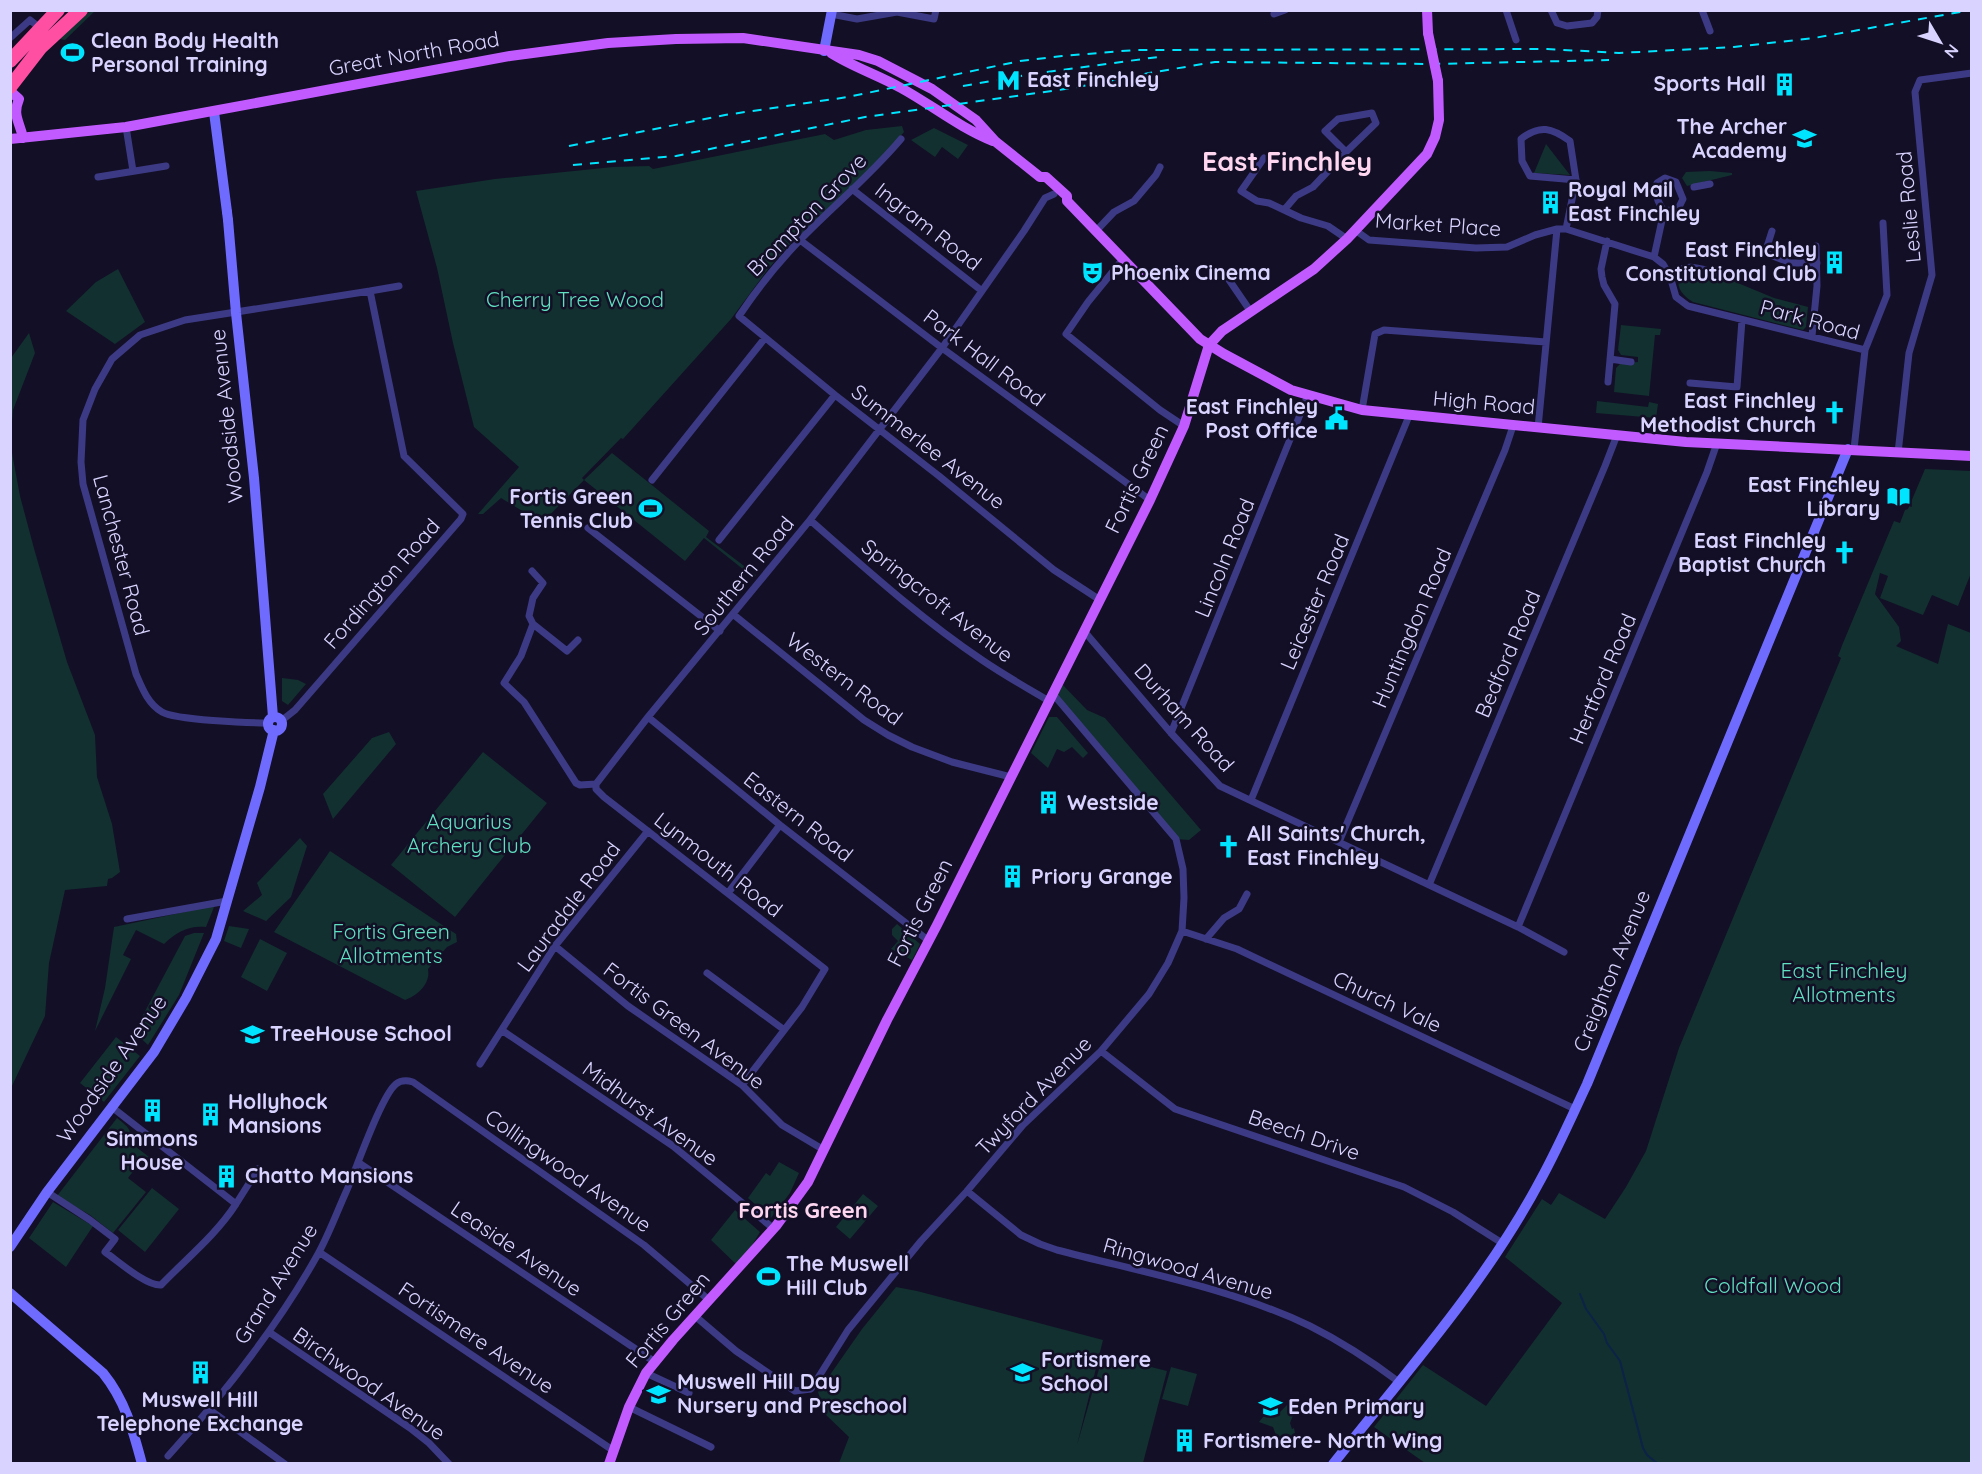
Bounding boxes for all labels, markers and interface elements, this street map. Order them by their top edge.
north arrow [1910,12,1970,72]
street label: Great North Road [327,25,501,81]
place label: Clean Body Health Personal Training [91,27,279,77]
sports icon: Clean Body Health Personal Training [60,40,86,66]
text: N [1940,41,1963,62]
place label: East Finchley [1027,66,1159,92]
metro station icon: East Finchley [996,67,1022,93]
place label: Sports Hall [1653,70,1766,96]
building icon: Sports Hall [1771,71,1797,97]
place label: The Archer Academy [1676,113,1787,163]
school or university icon: The Archer Academy [1792,126,1818,152]
district label: East Finchley [1202,144,1372,178]
street label: Brompton Grove [741,147,872,281]
street label: Leslie Road [1890,150,1926,264]
place label: Royal Mail East Finchley [1568,176,1700,226]
street label: Ingram Road [870,177,987,276]
building icon: Royal Mail East Finchley [1537,189,1563,215]
street label: Market Place [1374,207,1502,241]
place label: East Finchley Constitutional Club [1625,236,1817,286]
building icon: East Finchley Constitutional Club [1822,249,1848,275]
place label: Phoenix Cinema [1111,259,1271,285]
theatre icon: Phoenix Cinema [1080,260,1106,286]
park label: Cherry Tree Wood [486,286,664,312]
street label: Park Road [1757,293,1863,345]
street label: Park Hall Road [919,303,1051,411]
street label: Woodside Avenue [204,328,248,504]
street label: Summerlee Avenue [847,378,1011,514]
street label: High Road [1432,385,1536,419]
place label: East Finchley Methodist Church [1640,387,1816,437]
place label: East Finchley Post Office [1186,393,1318,443]
church icon: East Finchley Methodist Church [1821,400,1847,426]
public building icon: East Finchley Post Office [1323,406,1349,432]
street label: Fortis Green [1099,420,1174,537]
place label: East Finchley Library [1748,471,1880,521]
street label: Lanchester Road [88,472,156,638]
place label: Fortis Green Tennis Club [509,483,633,533]
library icon: East Finchley Library [1885,484,1911,510]
street label: Lincoln Road [1188,494,1260,621]
sports icon: Fortis Green Tennis Club [638,496,664,522]
street label: Southern Road [687,511,799,640]
street label: Fordington Road [318,513,445,654]
place label: East Finchley Baptist Church [1678,527,1826,577]
street label: Leicester Road [1274,530,1354,673]
street label: Springcroft Avenue [857,533,1019,668]
church icon: East Finchley Baptist Church [1831,540,1857,566]
street label: Huntingdon Road [1366,544,1456,711]
street label: Bedford Road [1469,586,1546,721]
street label: Hertford Road [1563,609,1641,748]
street label: Western Road [781,626,908,730]
street label: Durham Road [1129,658,1240,777]
street label: Eastern Road [739,766,858,867]
place label: Westside [1067,789,1159,815]
building icon: Westside [1036,790,1062,816]
street label: Lynmouth Road [649,806,788,922]
park label: Aquarius Archery Club [407,808,531,858]
place label: All Saints' Church, East Finchley [1247,820,1426,870]
church icon: All Saints' Church, East Finchley [1216,833,1242,859]
street label: Lauradale Road [511,836,626,977]
street label: Fortis Green [881,854,957,971]
place label: Priory Grange [1031,863,1173,889]
building icon: Priory Grange [1000,864,1026,890]
street label: Creighton Avenue [1567,886,1655,1055]
park label: Fortis Green Allotments [332,918,450,968]
street label: Fortis Green Avenue [599,956,770,1094]
park label: East Finchley Allotments [1781,957,1908,1007]
street label: Church Vale [1329,965,1446,1038]
street label: Woodside Avenue [50,989,172,1147]
place label: TreeHouse School [270,1020,452,1046]
school or university icon: TreeHouse School [239,1021,265,1047]
street label: Twyford Avenue [970,1030,1097,1160]
street label: Midhurst Avenue [578,1055,723,1171]
place label: Hollyhock Mansions [228,1088,328,1138]
building icon: Simmons House [139,1098,165,1124]
building icon: Hollyhock Mansions [197,1101,223,1127]
street label: Collingwood Avenue [480,1103,657,1237]
street label: Beech Drive [1245,1103,1364,1165]
place label: Simmons House [106,1125,198,1175]
place label: Chatto Mansions [245,1162,413,1188]
building icon: Chatto Mansions [214,1163,240,1189]
street label: Leaside Avenue [446,1195,587,1302]
district label: Fortis Green [738,1196,868,1224]
street label: Grand Avenue [228,1218,323,1349]
street label: Ringwood Avenue [1100,1231,1276,1305]
place label: The Muswell Hill Club [786,1250,909,1300]
sports icon: The Muswell Hill Club [755,1263,781,1289]
street label: Fortis Green [619,1266,715,1373]
park label: Coldfall Wood [1704,1272,1842,1298]
street label: Fortismere Avenue [394,1276,559,1399]
street label: Birchwood Avenue [288,1321,451,1445]
place label: Fortismere School [1041,1346,1151,1396]
building icon: Muswell Hill Telephone Exchange [187,1359,213,1385]
school or university icon: Fortismere School [1010,1359,1036,1385]
place label: Muswell Hill Day Nursery and Preschool [677,1368,907,1418]
school or university icon: Muswell Hill Day Nursery and Preschool [646,1381,672,1407]
place label: Muswell Hill Telephone Exchange [97,1386,303,1436]
place label: Eden Primary [1288,1393,1425,1419]
school or university icon: Eden Primary [1257,1394,1283,1420]
place label: Fortismere- North Wing [1203,1427,1442,1453]
building icon: Fortismere- North Wing [1172,1428,1198,1454]

